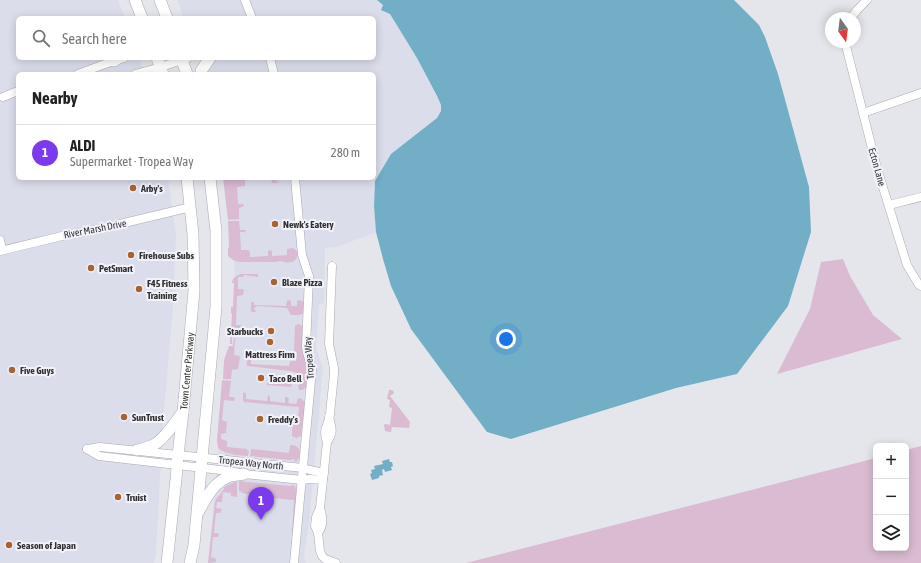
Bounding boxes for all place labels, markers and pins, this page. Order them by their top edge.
marker: Arby's [128,183,138,193]
place label: Arby's [140,183,163,194]
marker: Newk's Eatery [270,219,280,229]
place label: Newk's Eatery [283,219,334,230]
marker: Firehouse Subs [126,250,136,260]
place label: Firehouse Subs [139,250,194,261]
marker: PetSmart [86,263,96,273]
place label: PetSmart [99,263,133,274]
marker: Blaze Pizza [269,277,279,287]
place label: Blaze Pizza [282,277,323,288]
place label: F45 Fitness Training [147,278,188,301]
marker: F45 Fitness Training [134,284,144,294]
place label: Starbucks [227,326,263,337]
marker: Starbucks [266,326,276,336]
marker: Mattress Firm [265,337,275,347]
place label: Mattress Firm [245,349,295,360]
marker: Five Guys [7,365,17,375]
place label: Five Guys [20,365,55,376]
marker: Taco Bell [256,373,266,383]
place label: Taco Bell [269,373,302,384]
marker: SunTrust [119,412,129,422]
place label: SunTrust [132,412,164,423]
marker: Freddy's [255,414,265,424]
place label: Freddy's [268,414,299,425]
pin: 1 [248,487,274,520]
marker: Truist [113,492,123,502]
place label: Truist [126,492,146,503]
marker: Season of Japan [4,540,14,550]
place label: Season of Japan [17,540,76,551]

